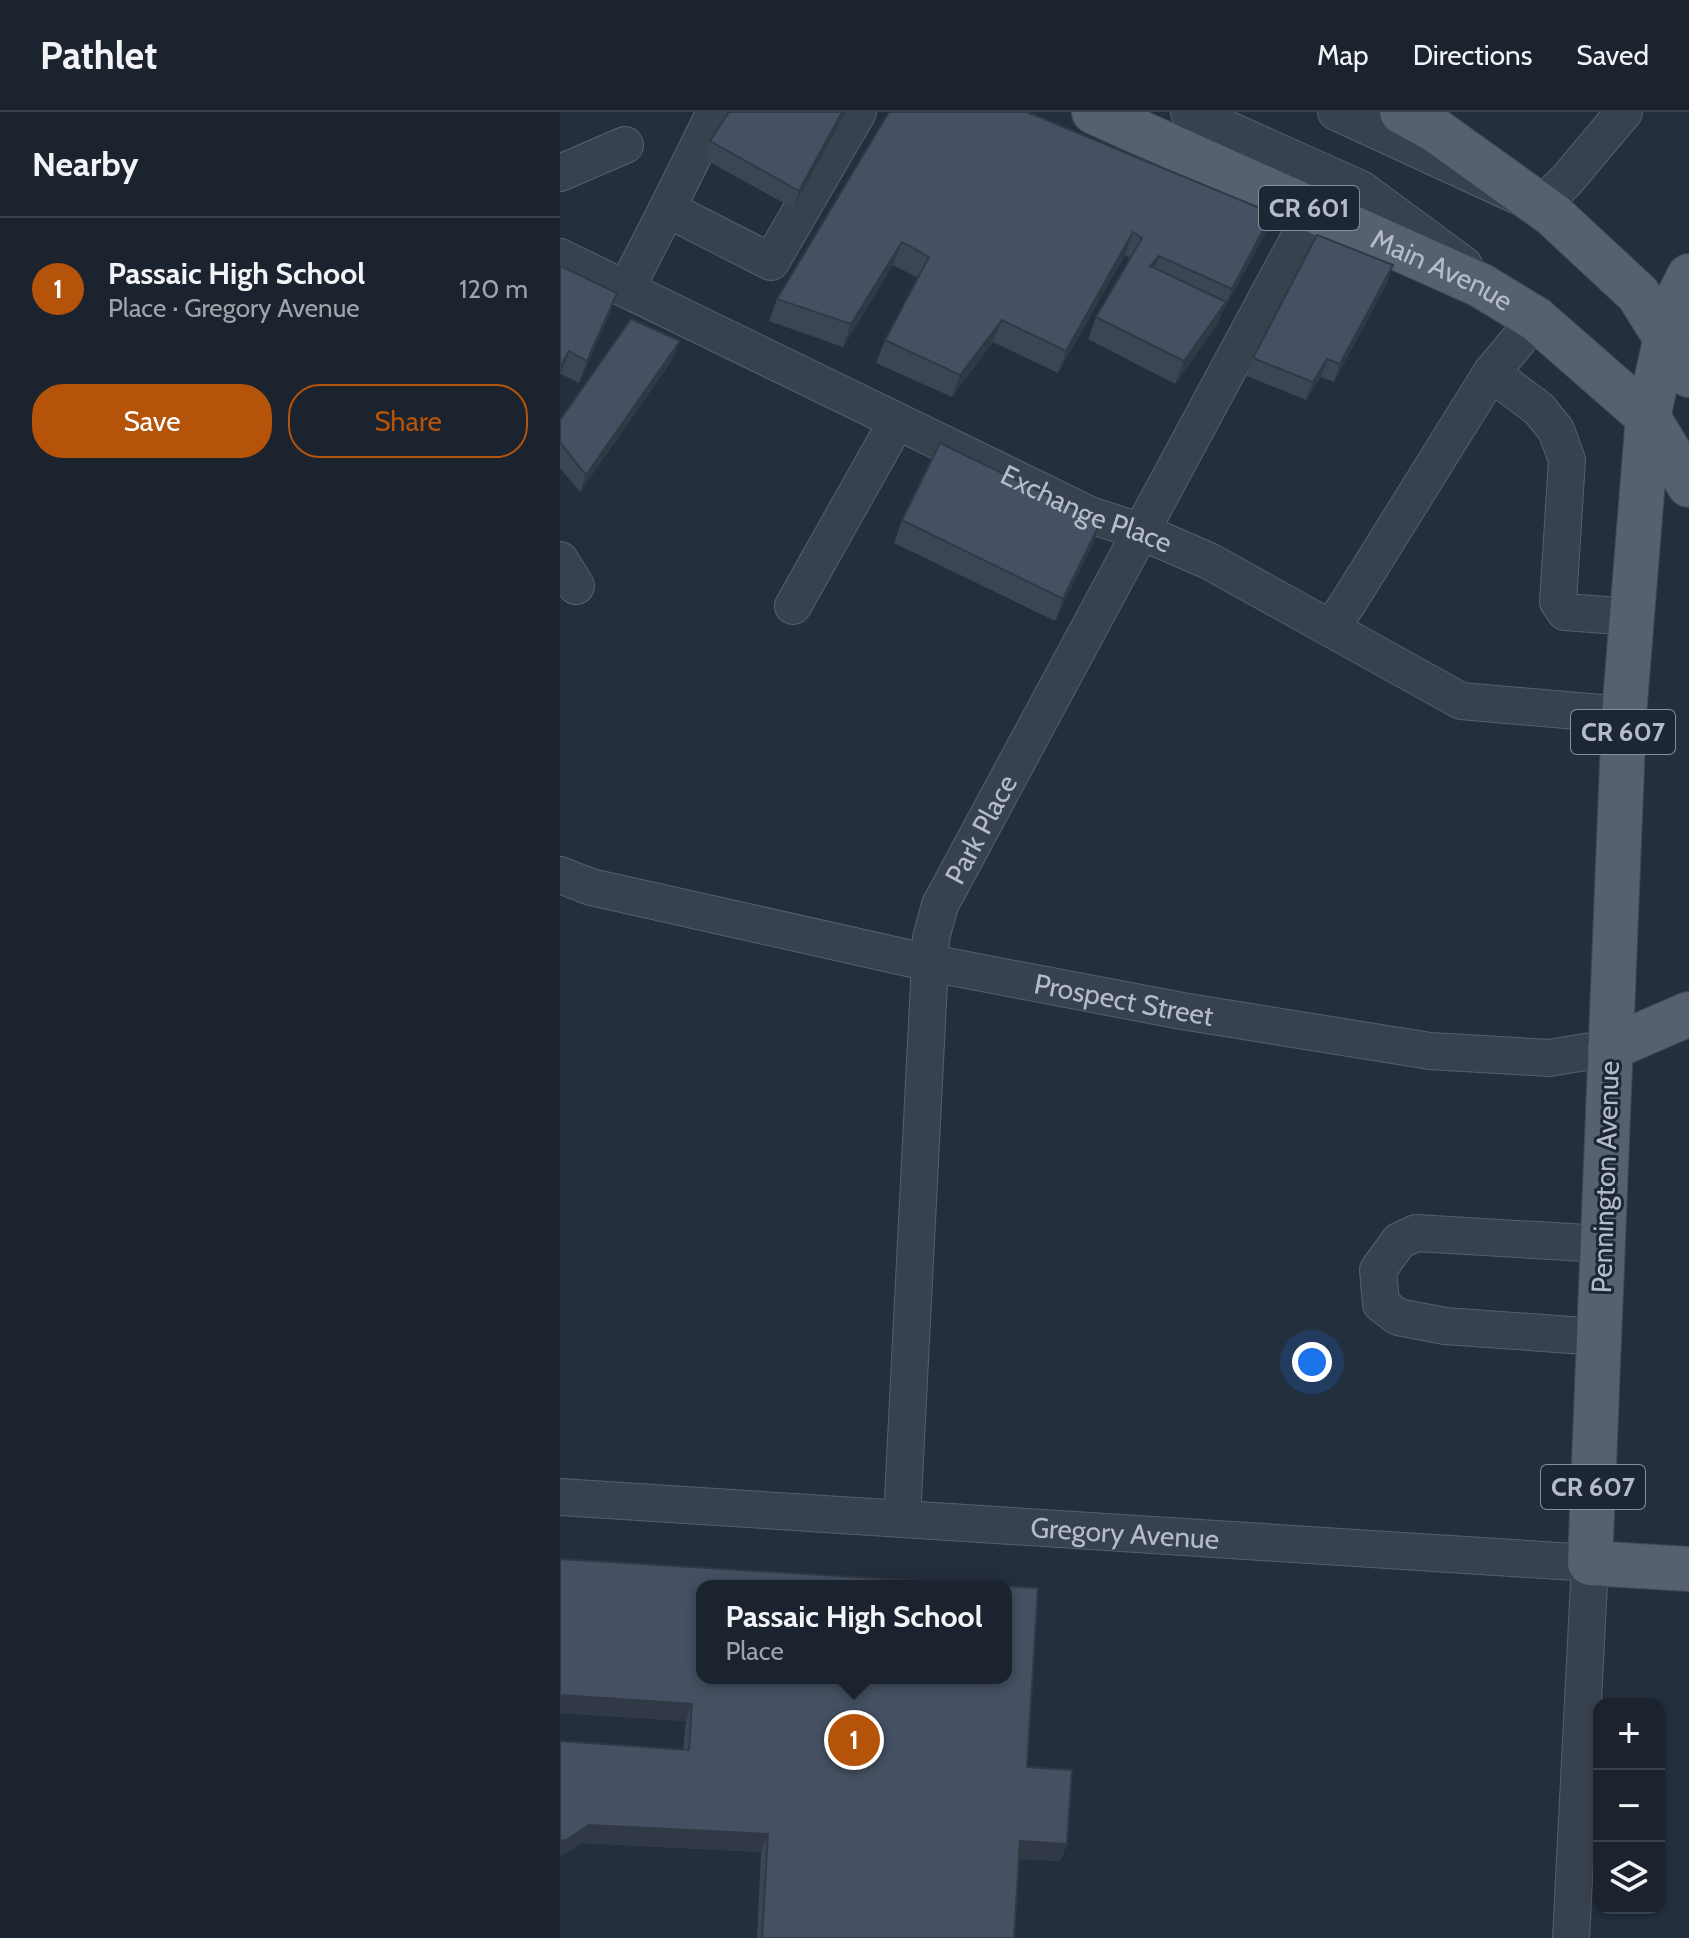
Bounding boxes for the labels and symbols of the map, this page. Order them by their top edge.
road number: CR 601 [1259,186,1359,230]
street label: Main Avenue [1366,221,1519,318]
street label: Exchange Place [995,457,1177,560]
road number: CR 607 [1571,710,1675,754]
street label: Park Place [937,768,1024,890]
street label: Prospect Street [1031,966,1216,1033]
street label: Pennington Avenue [1584,1060,1626,1294]
your location [1292,1342,1332,1382]
road number: CR 607 [1541,1465,1645,1509]
street label: Gregory Avenue [1029,1510,1220,1556]
pin: 1 [828,1710,880,1770]

